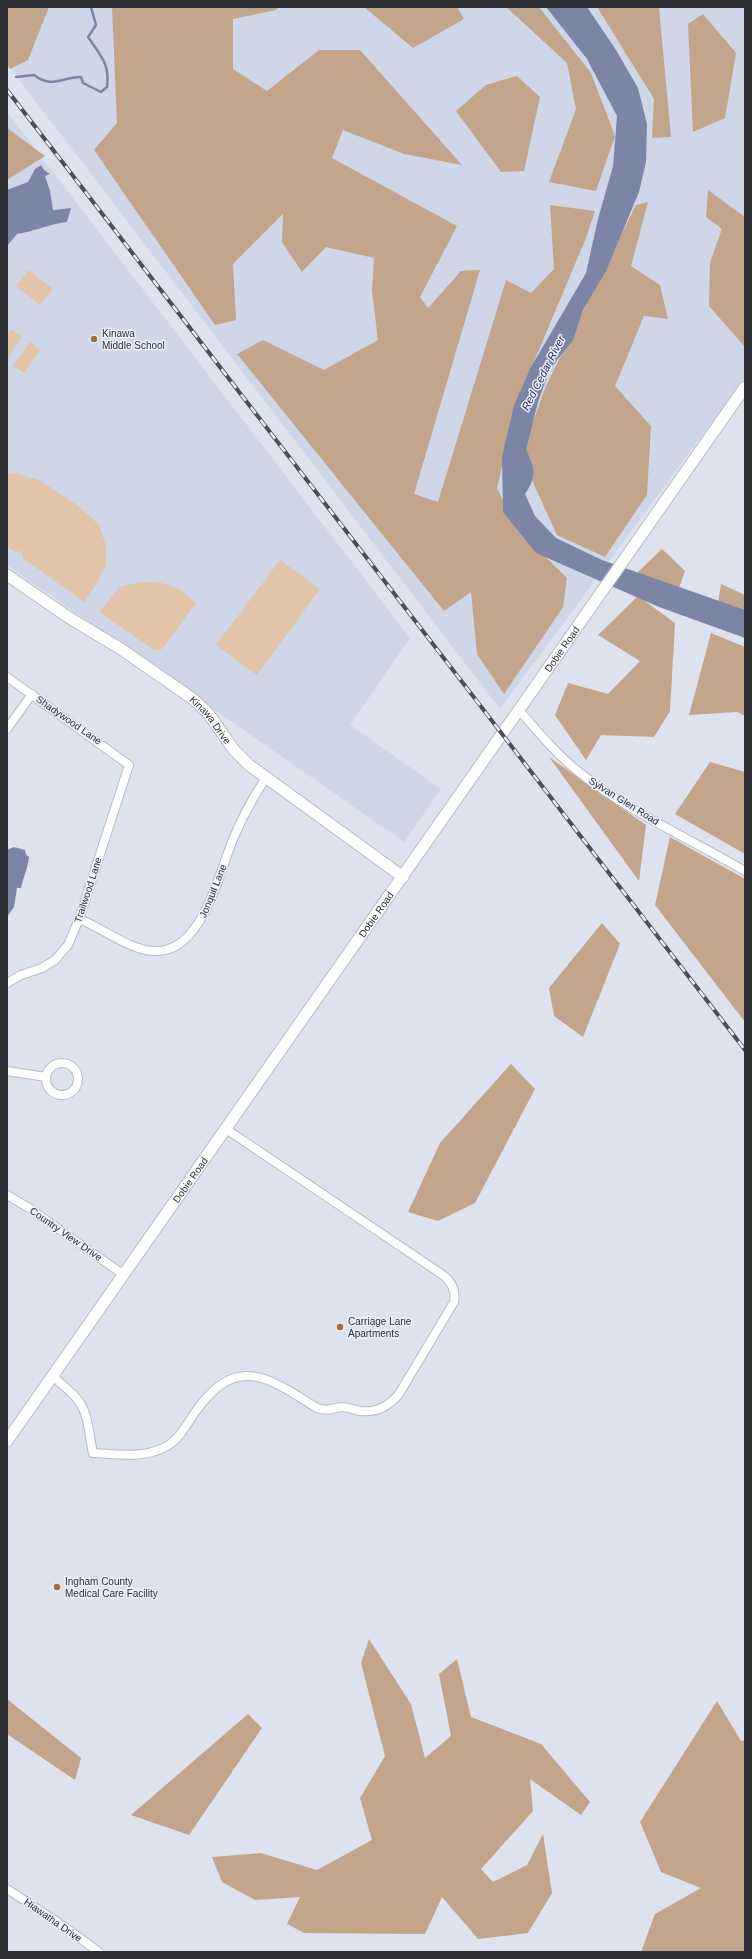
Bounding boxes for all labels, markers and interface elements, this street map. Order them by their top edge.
place label: Kinawa Middle School [102,328,165,351]
water label: Red Cedar River [519,333,568,412]
marker: Kinawa Middle School [89,334,99,344]
street label: Dobie Road [542,624,581,674]
street label: Shadywood Lane [34,693,104,747]
street label: Kinawa Drive [188,694,234,746]
street label: Sylvan Glen Road [587,775,661,827]
street label: Trailwood Lane [72,856,104,924]
street label: Jonquil Lane [197,862,229,919]
street label: Dobie Road [356,889,395,939]
street label: Dobie Road [170,1155,210,1204]
street label: Country View Drive [28,1205,104,1263]
place label: Carriage Lane Apartments [348,1316,412,1339]
marker: Carriage Lane Apartments [335,1322,345,1332]
place label: Ingham County Medical Care Facility [65,1576,158,1599]
marker: Ingham County Medical Care Facility [52,1582,62,1592]
street label: Hiawatha Drive [22,1896,84,1944]

